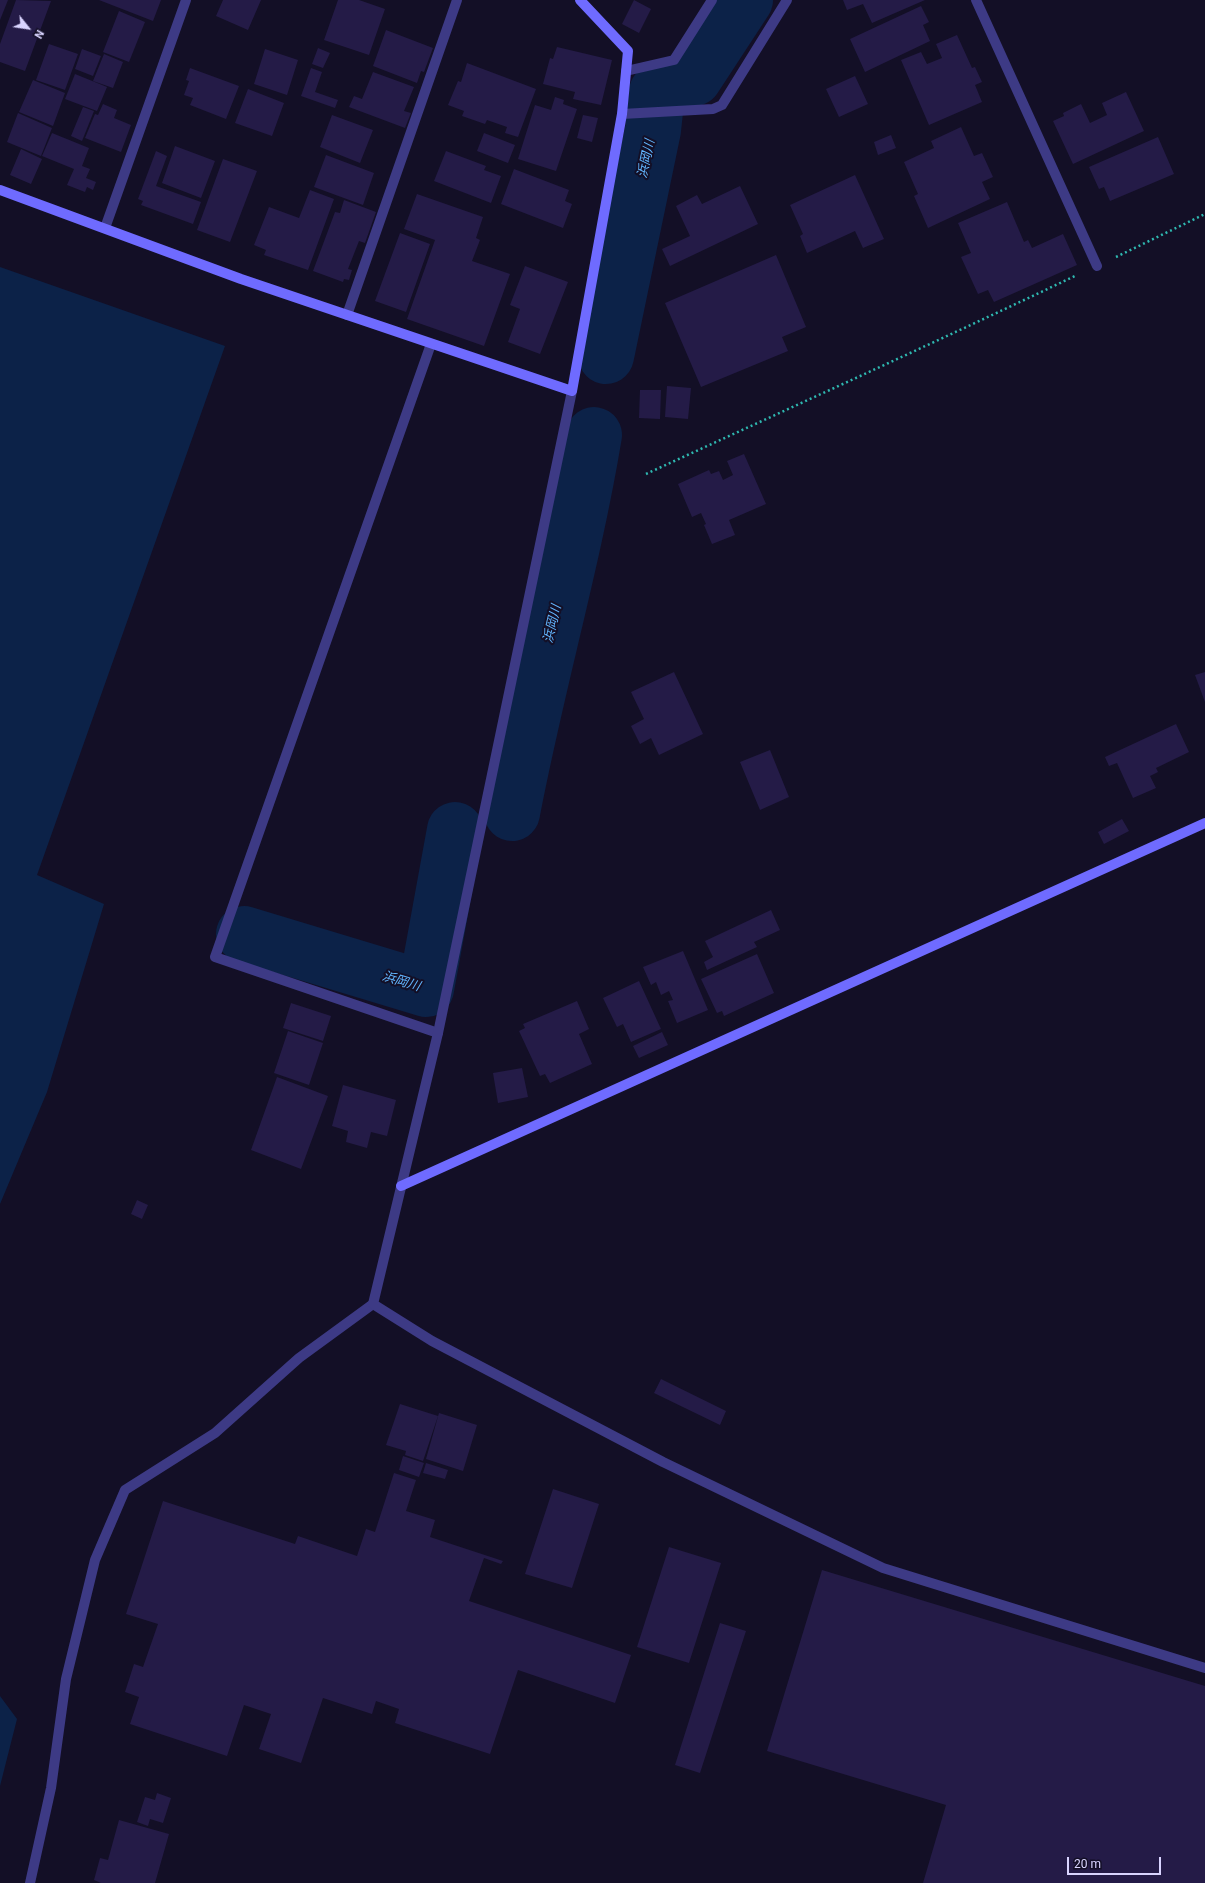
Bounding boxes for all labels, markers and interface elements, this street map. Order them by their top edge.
north arrow [8,8,48,48]
text: N [31,28,46,41]
water label: 浜岡川 [635,138,659,180]
water label: 浜岡川 [541,603,565,645]
water label: 浜岡川 [380,969,422,995]
scale bar [1069,1849,1163,1875]
text: 20 m [1074,1857,1101,1871]

